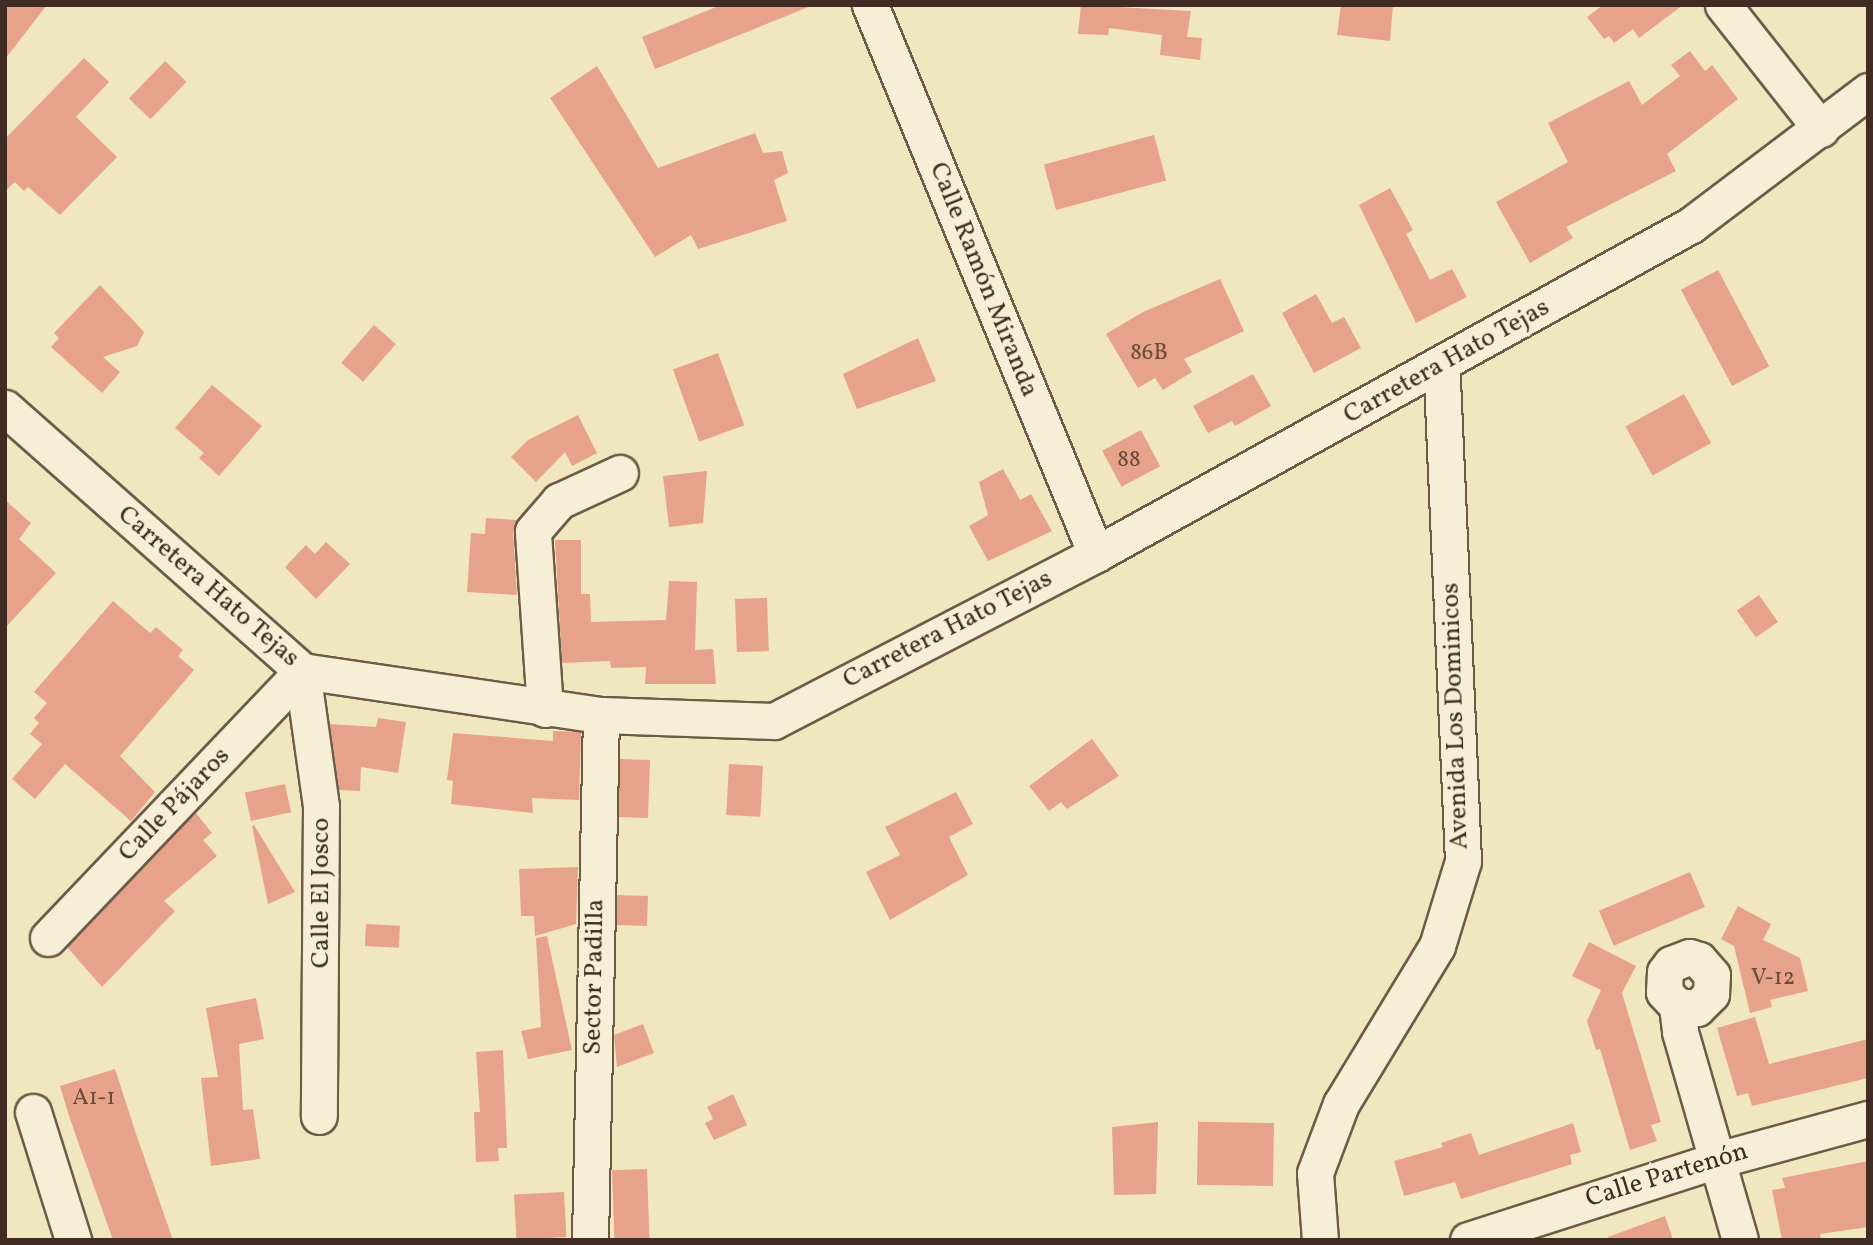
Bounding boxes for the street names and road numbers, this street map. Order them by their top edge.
street label: Calle Ramón Miranda [922,158,1044,402]
street label: Carretera Hato Tejas [1338,292,1556,432]
street label: Carretera Hato Tejas [110,499,306,675]
street label: Carretera Hato Tejas [838,564,1058,696]
street label: Avenida Los Dominicos [1436,582,1476,850]
street label: Calle Pájaros [113,741,237,869]
street label: Calle El Josco [306,818,338,968]
street label: Sector Padilla [578,899,612,1055]
street label: Calle Partenón [1582,1137,1752,1215]

